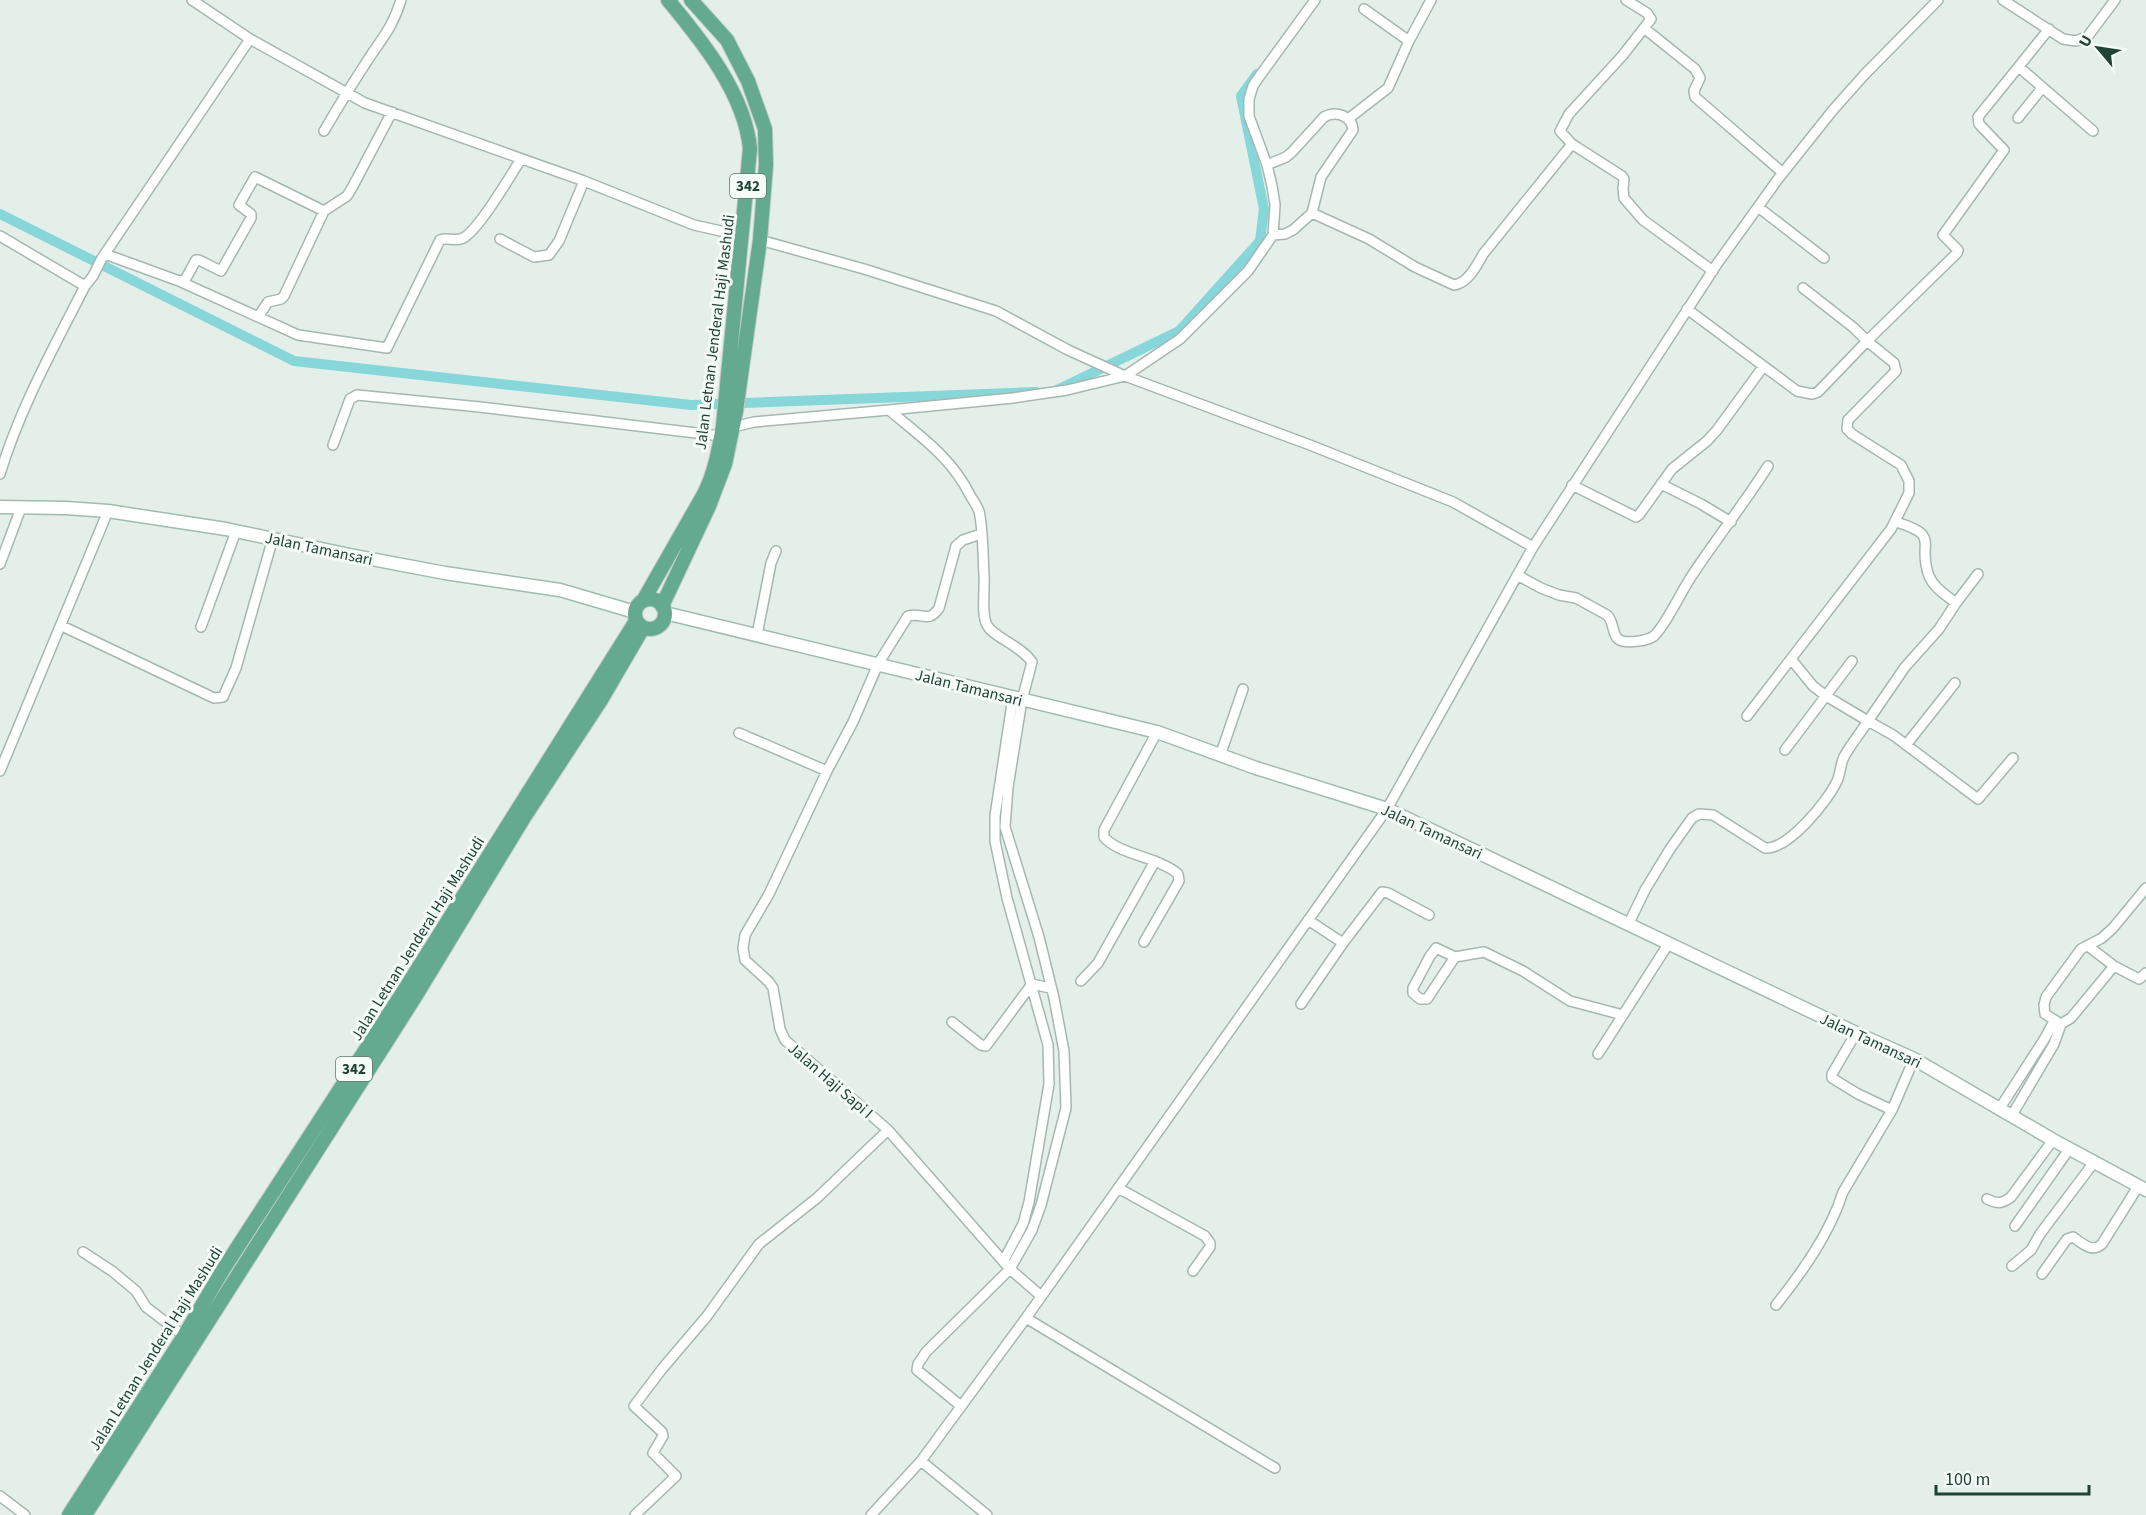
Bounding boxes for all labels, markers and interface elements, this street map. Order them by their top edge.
north arrow [2068,18,2128,78]
text: U [2074,31,2098,51]
road number: 342 [730,174,766,198]
street label: Jalan Letnan Jenderal Haji Mashudi [690,213,740,451]
street label: Jalan Tamansari [263,527,375,571]
street label: Jalan Tamansari [913,664,1025,712]
street label: Jalan Tamansari [1377,799,1486,865]
street label: Jalan Letnan Jenderal Haji Mashudi [346,832,490,1045]
street label: Jalan Tamansari [1816,1008,1925,1074]
street label: Jalan Haji Sapi I [783,1038,878,1124]
road number: 342 [336,1057,372,1081]
street label: Jalan Letnan Jenderal Haji Mashudi [84,1242,228,1455]
scale bar [1936,1458,2089,1496]
text: 100 m [1945,1467,1990,1492]

